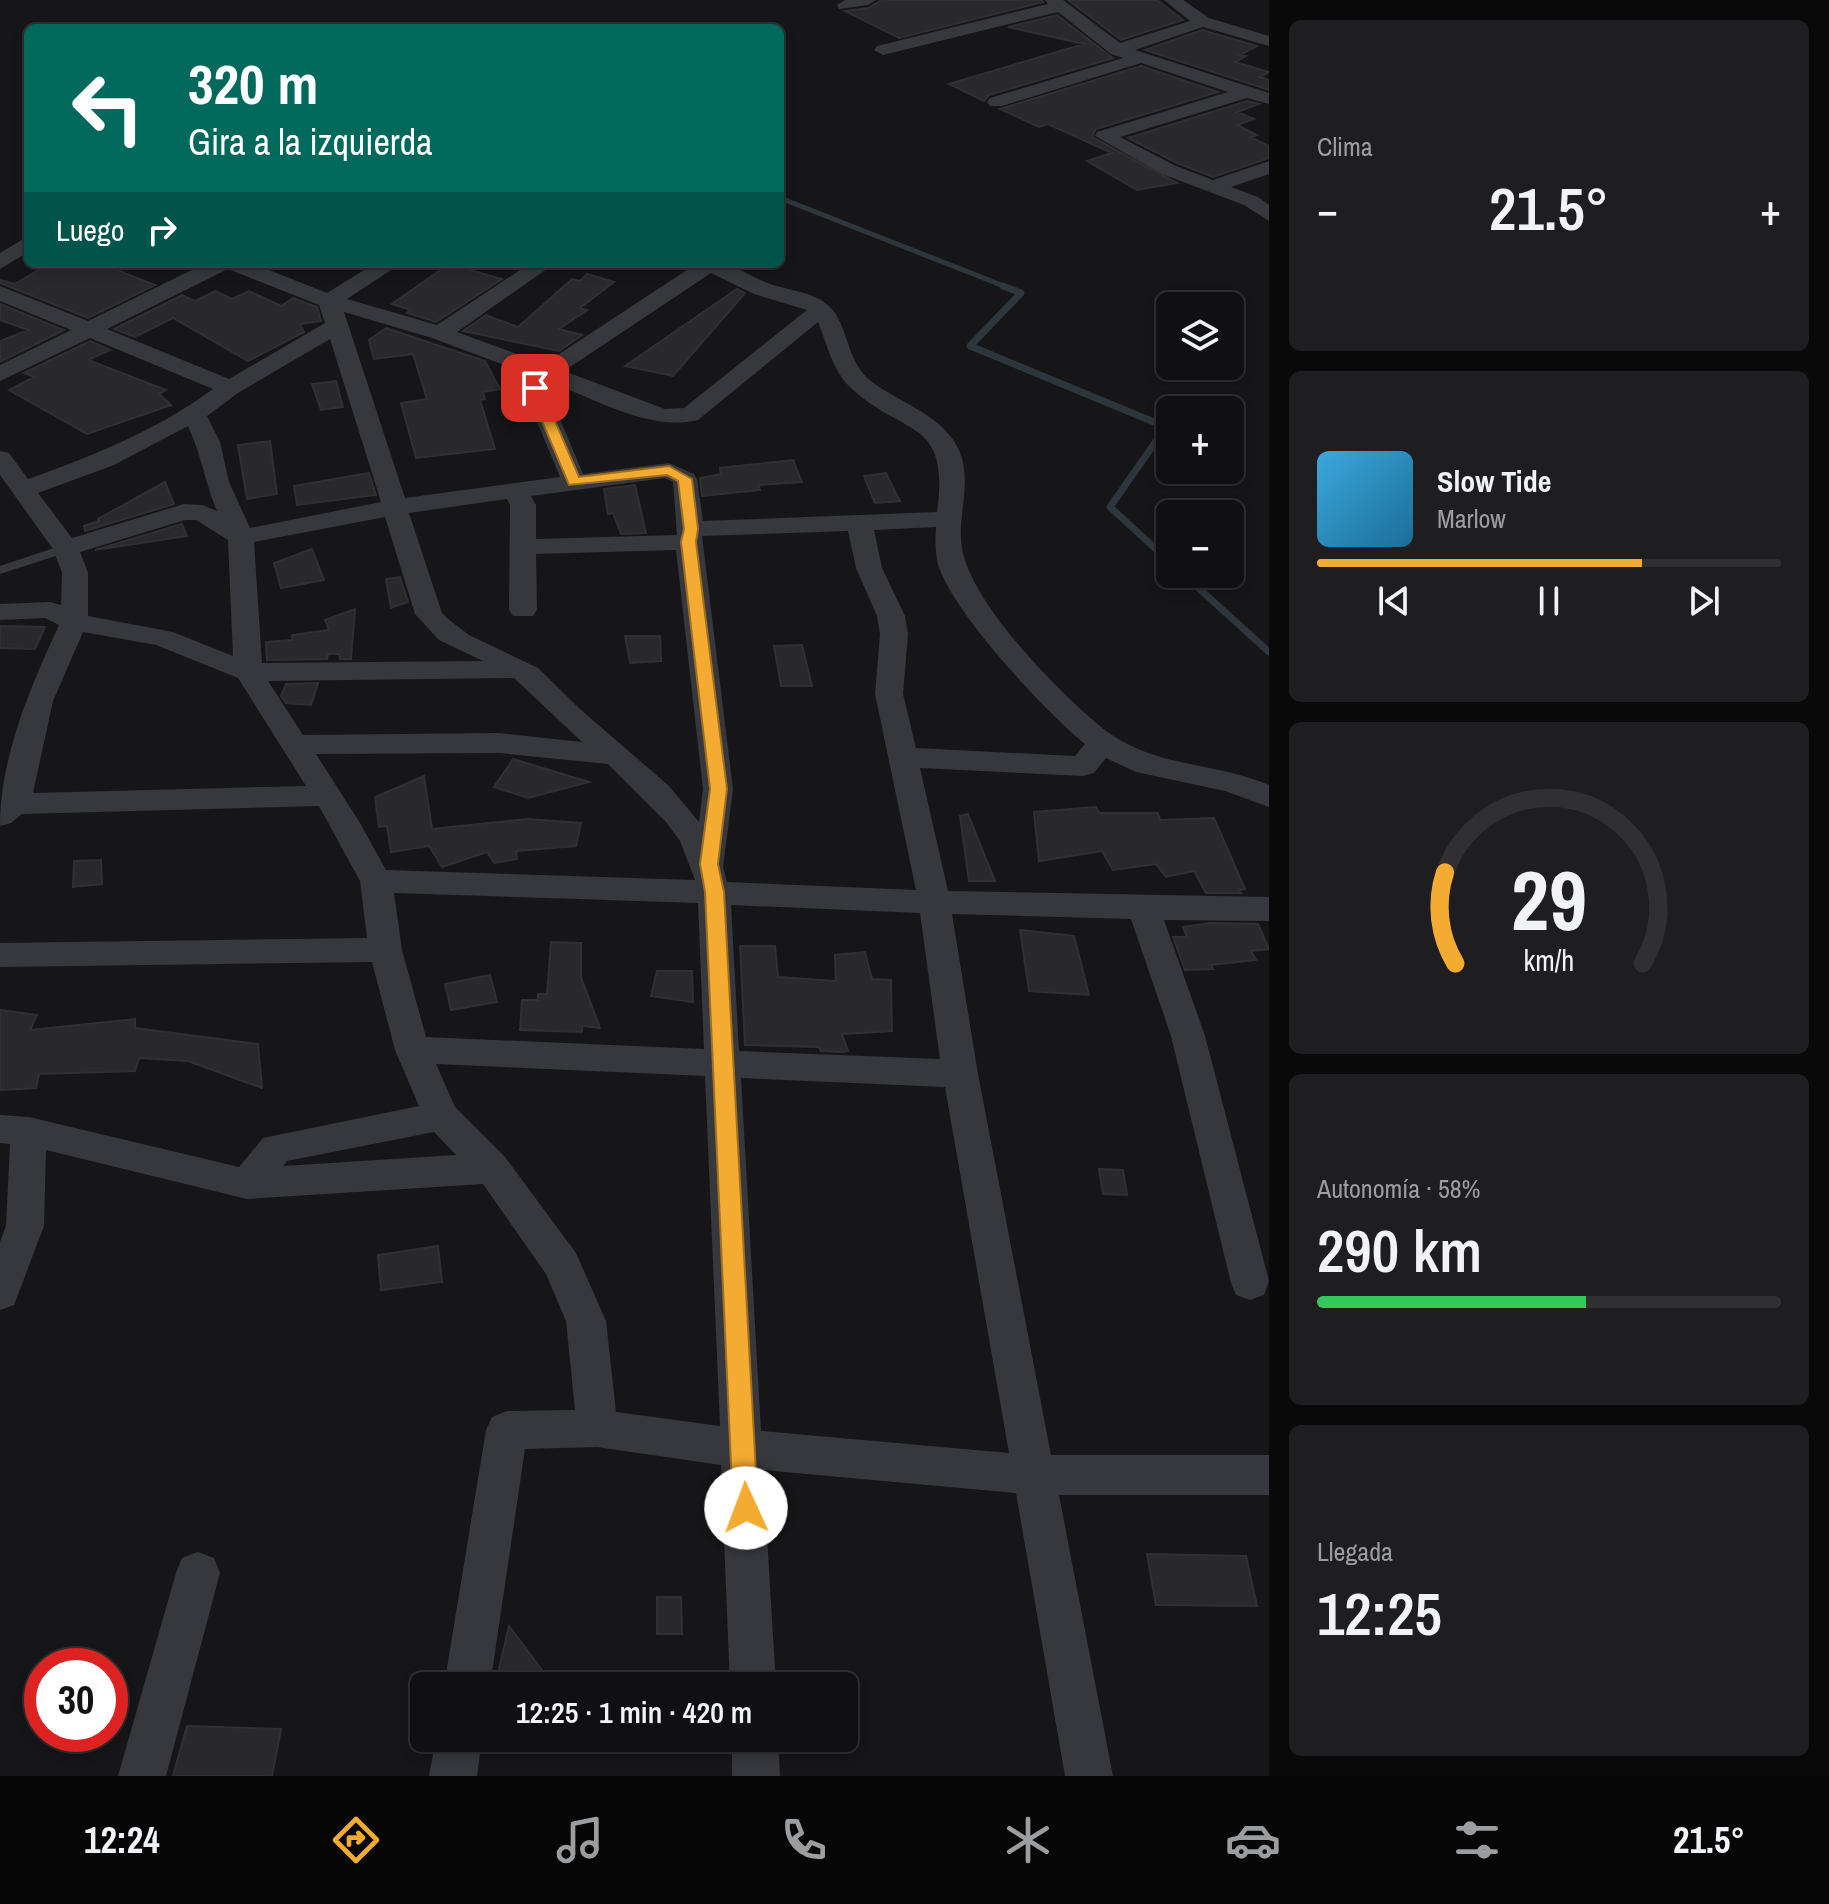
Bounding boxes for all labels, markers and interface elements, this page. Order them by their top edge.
text: 320 m [188,46,318,121]
icon: left [56,56,160,160]
text: Gira a la izquierda [188,118,433,166]
text: Clima [1317,129,1373,164]
text: 21.5° [1489,168,1609,249]
text: − [1317,179,1338,239]
text: + [1760,179,1781,239]
icon: right [140,208,184,252]
text: Luego [56,210,124,250]
map controls [1156,292,1244,588]
button: layers [1156,292,1244,380]
pin [501,354,569,422]
icon: arrive [513,366,557,410]
button: + [1156,396,1244,484]
text: Slow Tide [1437,461,1551,501]
button: − [1156,500,1244,588]
text: Marlow [1437,501,1506,536]
icon: previous [1372,579,1416,623]
icon: pause [1527,579,1571,623]
icon: next [1682,579,1726,623]
text: 29 [1511,844,1587,956]
text: km/h [1524,941,1574,980]
text: Autonomía · 58% [1317,1171,1481,1206]
text: 290 km [1317,1210,1482,1291]
position arrow [704,1466,788,1550]
text: Llegada [1317,1534,1393,1569]
text: 12:25 [1317,1573,1442,1654]
speed limit sign: 30 [24,1648,128,1752]
text: 12:25 · 1 min · 420 m [516,1692,752,1732]
icon: directions [328,1812,384,1868]
icon: music [552,1812,608,1868]
icon: phone [776,1812,832,1868]
icon: climate [1000,1812,1056,1868]
icon: car [1225,1812,1281,1868]
icon: filters [1449,1812,1505,1868]
text: 12:24 [84,1816,160,1864]
text: 21.5° [1673,1816,1745,1864]

